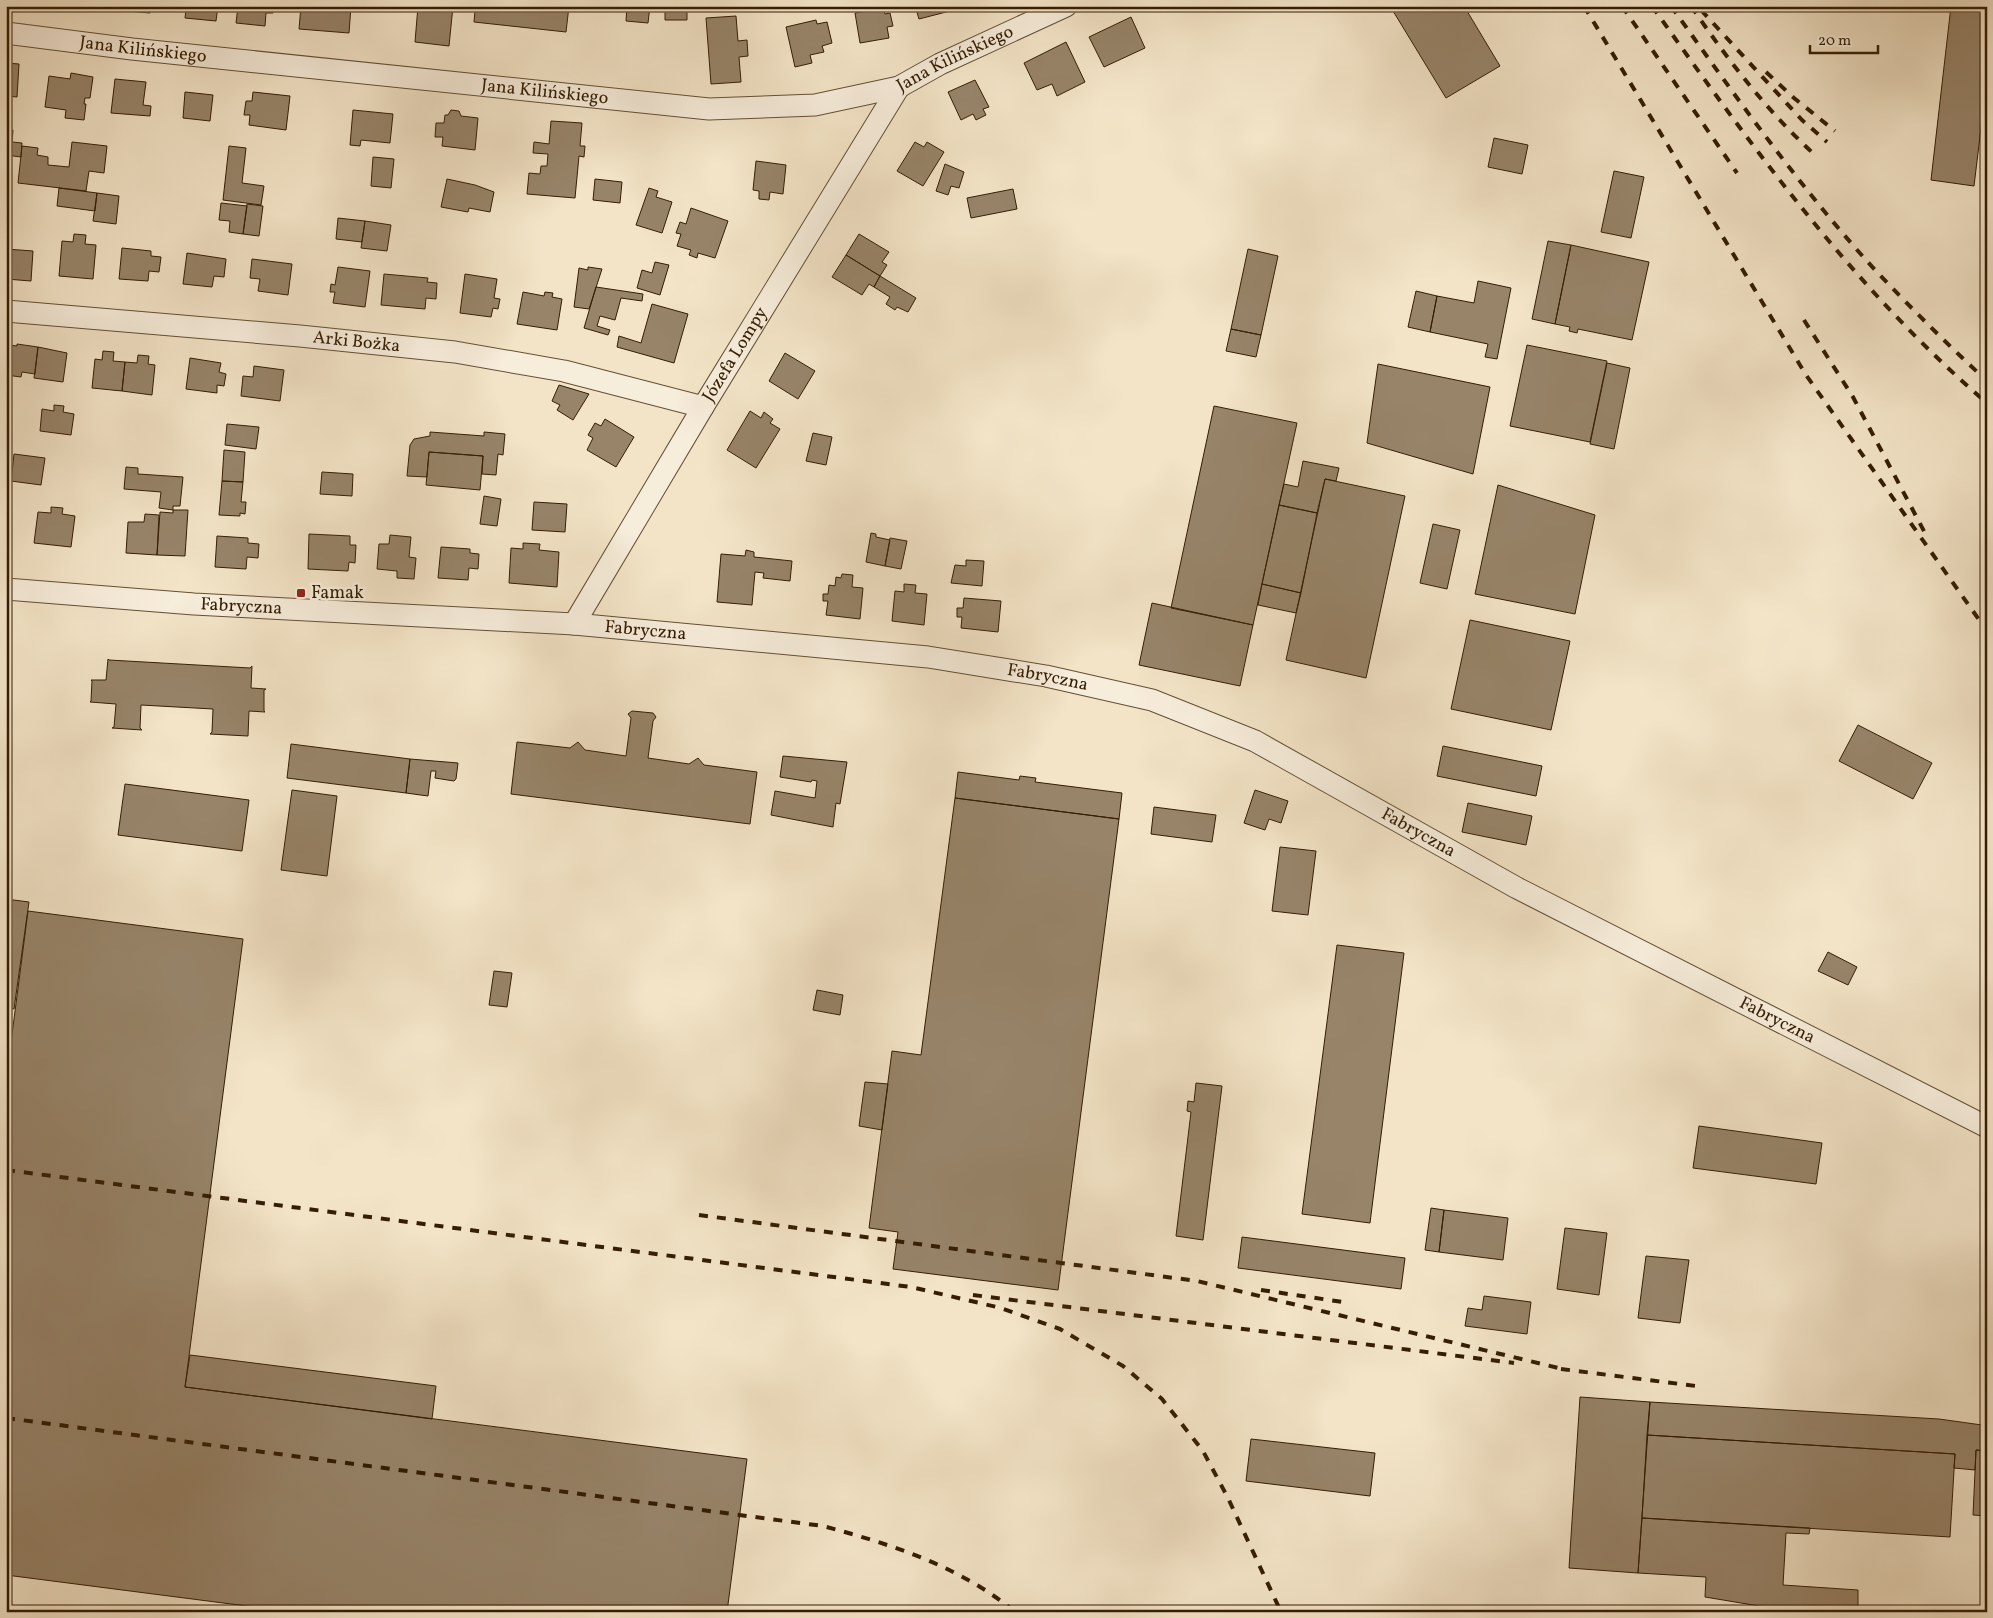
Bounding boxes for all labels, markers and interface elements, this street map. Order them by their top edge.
street label: Jana Kilińskiego [892,19,1018,98]
scale bar [1810,22,1878,54]
street label: Jana Kilińskiego [78,30,208,69]
text: 20 m [1818,31,1851,52]
street label: Jana Kilińskiego [480,73,610,111]
street label: Józefa Lompy [696,302,774,407]
street label: Arki Bożka [312,325,402,359]
place label: Famak [311,581,364,606]
marker: Famak [295,587,307,599]
street label: Fabryczna [200,592,283,621]
street label: Fabryczna [604,614,688,647]
street label: Fabryczna [1005,657,1091,698]
street label: Fabryczna [1376,802,1460,864]
street label: Fabryczna [1735,991,1819,1050]

